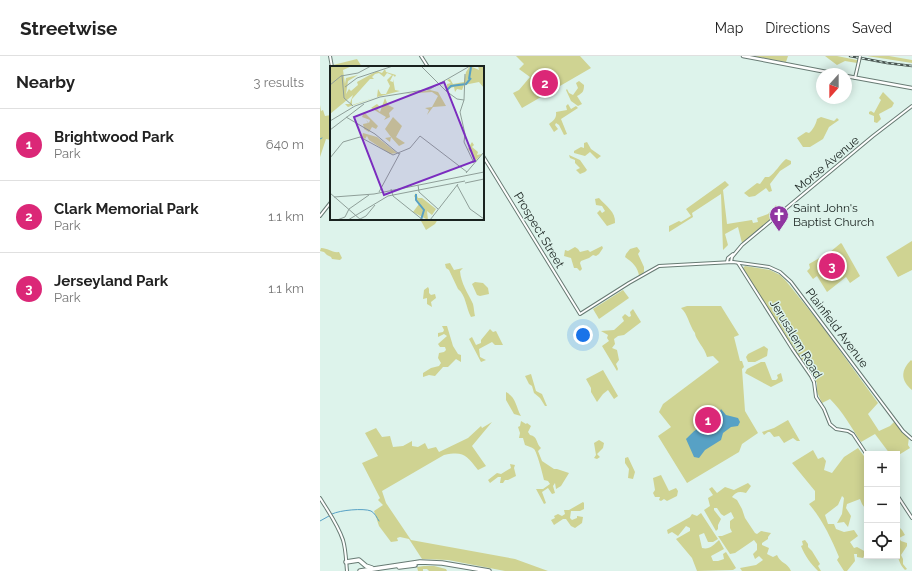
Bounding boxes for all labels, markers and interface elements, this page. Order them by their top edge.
text: Streetwise [20,17,117,39]
text: Map [715,20,743,36]
text: Directions [765,20,830,36]
text: Saved [852,20,892,36]
inset map [330,66,484,220]
pin: 2 [532,68,558,98]
north arrow [816,68,852,104]
text: Nearby [16,72,75,92]
text: 3 results [254,75,304,90]
text: Brightwood Park [54,128,174,146]
street label: Morse Avenue [792,133,862,195]
text: 1 [26,137,32,152]
text: 640 m [266,137,304,152]
text: Park [54,146,81,161]
street label: Prospect Street [511,190,567,270]
text: Clark Memorial Park [54,200,199,218]
place label: Saint John's Baptist Church [793,201,874,229]
church icon: Saint John's Baptist Church [768,204,790,232]
text: 2 [25,209,33,224]
text: 1.1 km [268,209,304,224]
text: Park [54,218,81,233]
pin: 3 [819,251,845,281]
text: Jerseyland Park [54,272,168,290]
text: 3 [25,281,33,296]
text: 1.1 km [268,281,304,296]
street label: Plainfield Avenue [803,286,871,370]
text: Park [54,290,81,305]
street label: Jerusalem Road [767,297,825,381]
your location [573,325,593,345]
pin: 1 [695,405,721,435]
map controls [864,451,900,559]
button: + [864,451,900,487]
button: − [864,487,900,523]
button: locate [864,523,900,559]

